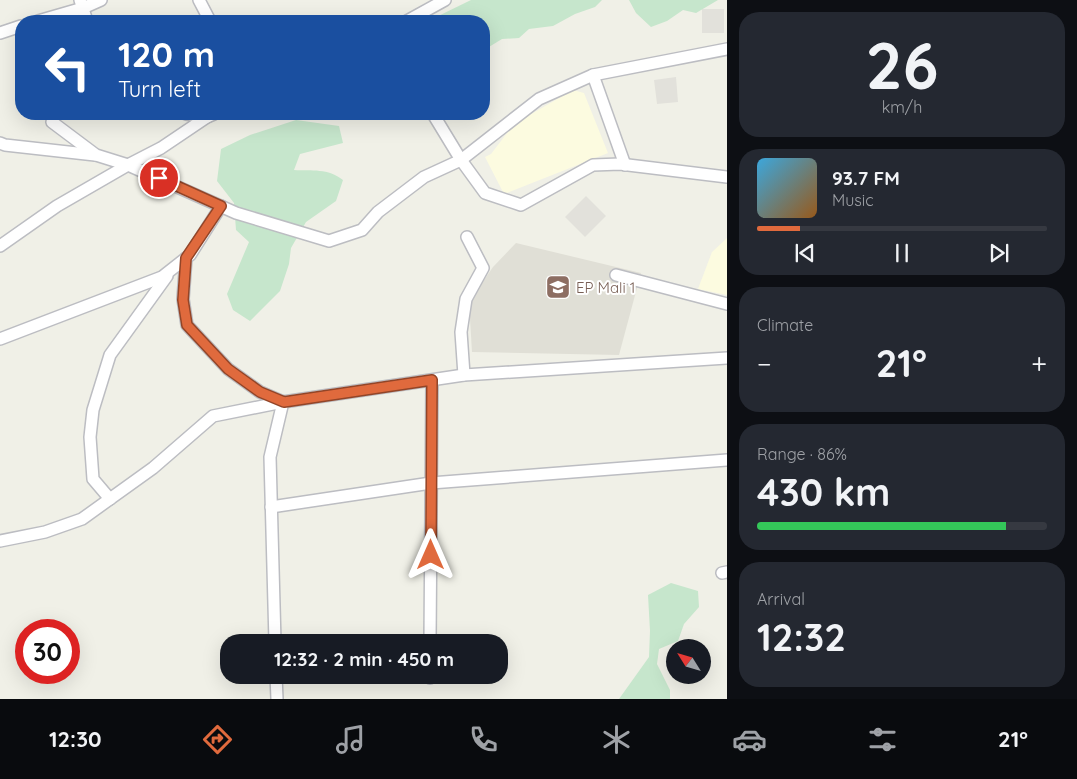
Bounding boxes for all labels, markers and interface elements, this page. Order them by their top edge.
text: 26 [866,24,938,105]
text: 120 m [118,32,215,76]
icon: left [35,35,100,100]
text: Turn left [118,75,201,103]
text: km/h [882,97,922,117]
pin [138,157,180,199]
icon: arrive [145,164,173,192]
text: 93.7 FM [832,166,900,190]
text: Music [832,190,874,210]
icon: previous [791,239,819,267]
icon: pause [888,239,916,267]
icon: next [985,239,1013,267]
school or university icon: EP Mali 1 [545,274,571,300]
place label: EP Mali 1 [576,278,635,297]
text: Climate [757,315,813,335]
text: 21° [876,339,927,387]
text: − [757,346,772,381]
text: + [1031,346,1047,381]
text: Range · 86% [757,444,847,464]
text: 430 km [757,468,890,516]
position arrow [404,528,456,580]
text: Arrival [757,589,805,609]
text: 12:32 [757,613,846,661]
speed limit sign: 30 [15,619,80,684]
north arrow [666,639,711,684]
map controls [666,639,711,684]
text: 12:32 · 2 min · 450 m [274,647,454,671]
icon: directions [200,722,235,757]
icon: music [333,722,368,757]
icon: phone [466,722,501,757]
icon: climate [599,722,634,757]
icon: car [732,722,767,757]
icon: filters [865,722,900,757]
text: 12:30 [49,725,101,753]
text: 21° [998,725,1028,753]

